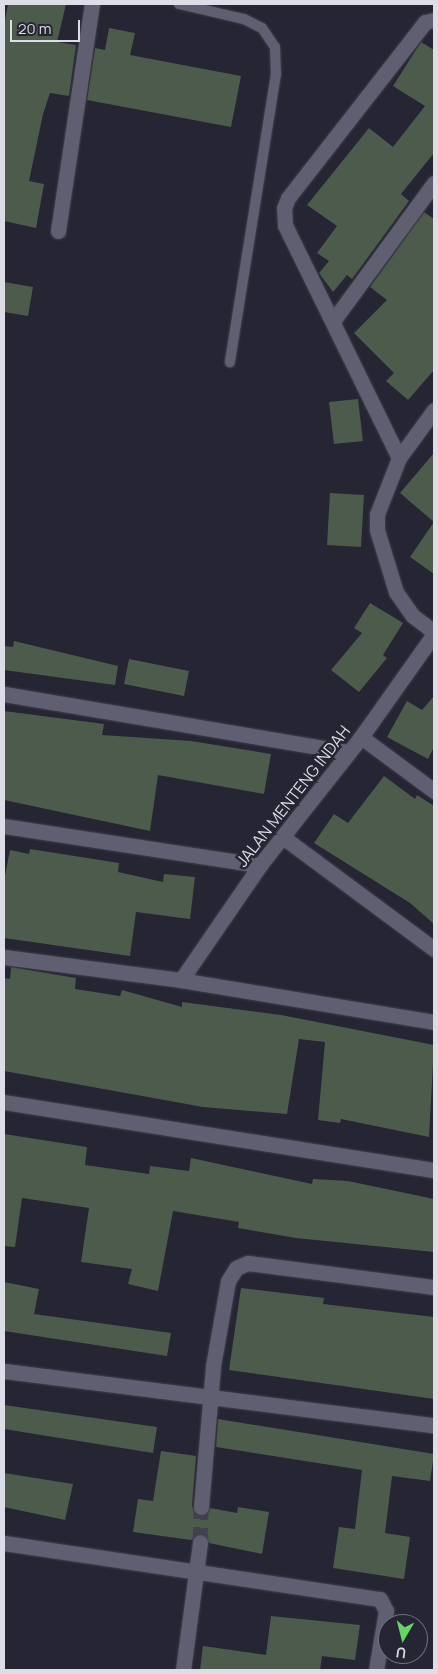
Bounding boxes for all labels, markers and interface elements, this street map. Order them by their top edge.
scale bar [12,10,82,42]
text: 20 m [18,18,51,39]
street label: JALAN MENTENG INDAH [232,722,354,870]
north arrow [378,1614,428,1664]
text: U [395,1643,407,1663]

